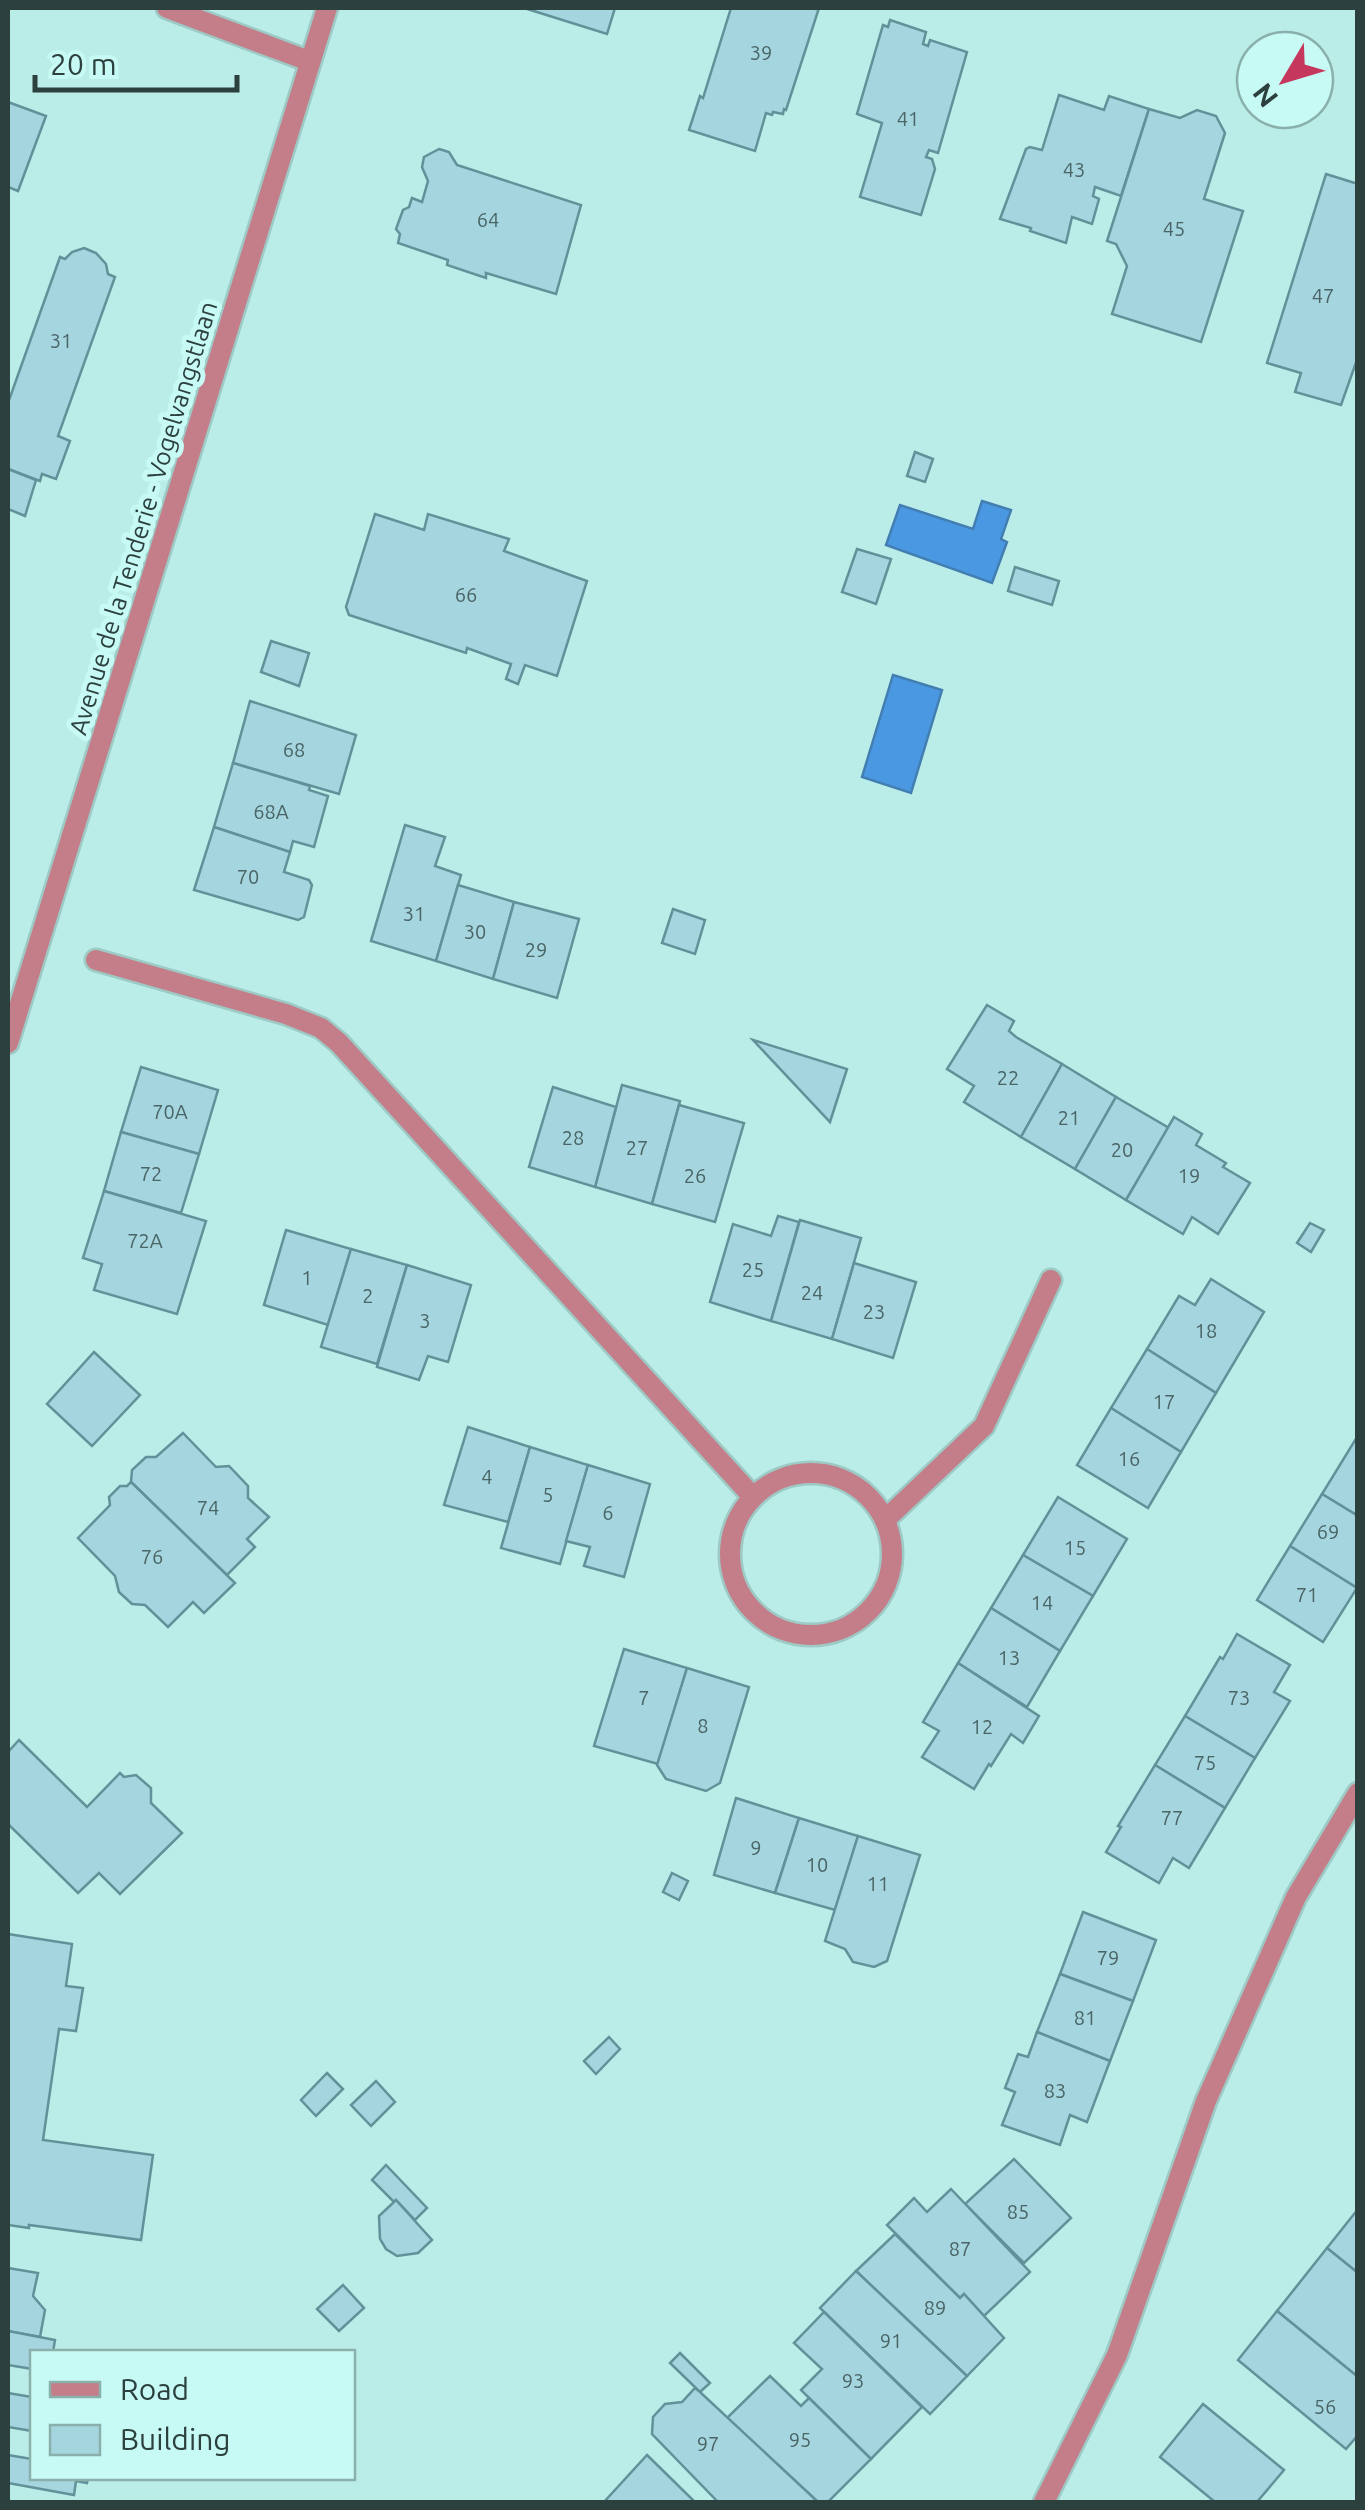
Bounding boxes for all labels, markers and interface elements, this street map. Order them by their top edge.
scale bar [35,30,238,92]
north arrow [1235,30,1335,130]
house number: 39 [750,41,772,64]
text: 20 m [50,47,117,81]
text: N [1246,78,1284,113]
house number: 41 [897,107,919,130]
house number: 43 [1063,158,1085,181]
house number: 64 [477,208,499,231]
house number: 45 [1163,217,1185,240]
house number: 47 [1312,284,1334,307]
street label: Avenue de la Tenderie - Vogelvangstlaan [64,298,222,738]
house number: 31 [50,329,72,352]
house number: 66 [455,583,477,606]
house number: 68 [283,738,305,761]
house number: 68A [253,800,289,823]
house number: 70 [237,865,259,888]
house number: 31 [403,902,425,925]
house number: 30 [464,920,486,943]
house number: 29 [525,938,547,961]
house number: 22 [997,1066,1019,1089]
house number: 70A [152,1100,188,1123]
house number: 21 [1058,1106,1080,1129]
house number: 28 [562,1126,584,1149]
house number: 27 [626,1136,648,1159]
house number: 20 [1111,1138,1133,1161]
house number: 72 [140,1162,162,1185]
house number: 26 [684,1164,706,1187]
house number: 19 [1178,1164,1200,1187]
house number: 72A [127,1229,163,1252]
house number: 25 [742,1258,764,1281]
house number: 1 [301,1266,313,1289]
house number: 24 [801,1281,823,1304]
house number: 2 [362,1284,374,1307]
house number: 23 [863,1300,885,1323]
house number: 3 [419,1309,431,1332]
house number: 18 [1195,1319,1217,1342]
house number: 17 [1153,1390,1175,1413]
house number: 16 [1118,1447,1140,1470]
house number: 4 [481,1465,493,1488]
house number: 5 [542,1483,554,1506]
house number: 74 [197,1496,219,1519]
house number: 6 [602,1501,614,1524]
house number: 69 [1317,1520,1339,1543]
house number: 15 [1064,1536,1086,1559]
house number: 76 [141,1545,163,1568]
house number: 71 [1296,1583,1318,1606]
house number: 14 [1031,1591,1053,1614]
house number: 13 [998,1646,1020,1669]
house number: 7 [638,1686,650,1709]
house number: 73 [1228,1686,1250,1709]
house number: 8 [697,1714,709,1737]
house number: 12 [971,1715,993,1738]
house number: 75 [1194,1751,1216,1774]
house number: 77 [1161,1806,1183,1829]
house number: 9 [750,1836,762,1859]
house number: 10 [806,1853,828,1876]
house number: 11 [867,1872,889,1895]
house number: 79 [1097,1946,1119,1969]
house number: 81 [1074,2006,1096,2029]
house number: 83 [1044,2079,1066,2102]
house number: 85 [1007,2200,1029,2223]
house number: 87 [949,2237,971,2260]
house number: 89 [924,2296,946,2319]
house number: 91 [880,2329,902,2352]
legend [30,2350,355,2480]
house number: 93 [842,2369,864,2392]
text: Road [120,2372,189,2406]
house number: 56 [1314,2395,1336,2418]
text: Building [120,2422,231,2456]
house number: 95 [789,2428,811,2451]
house number: 97 [697,2432,719,2455]

